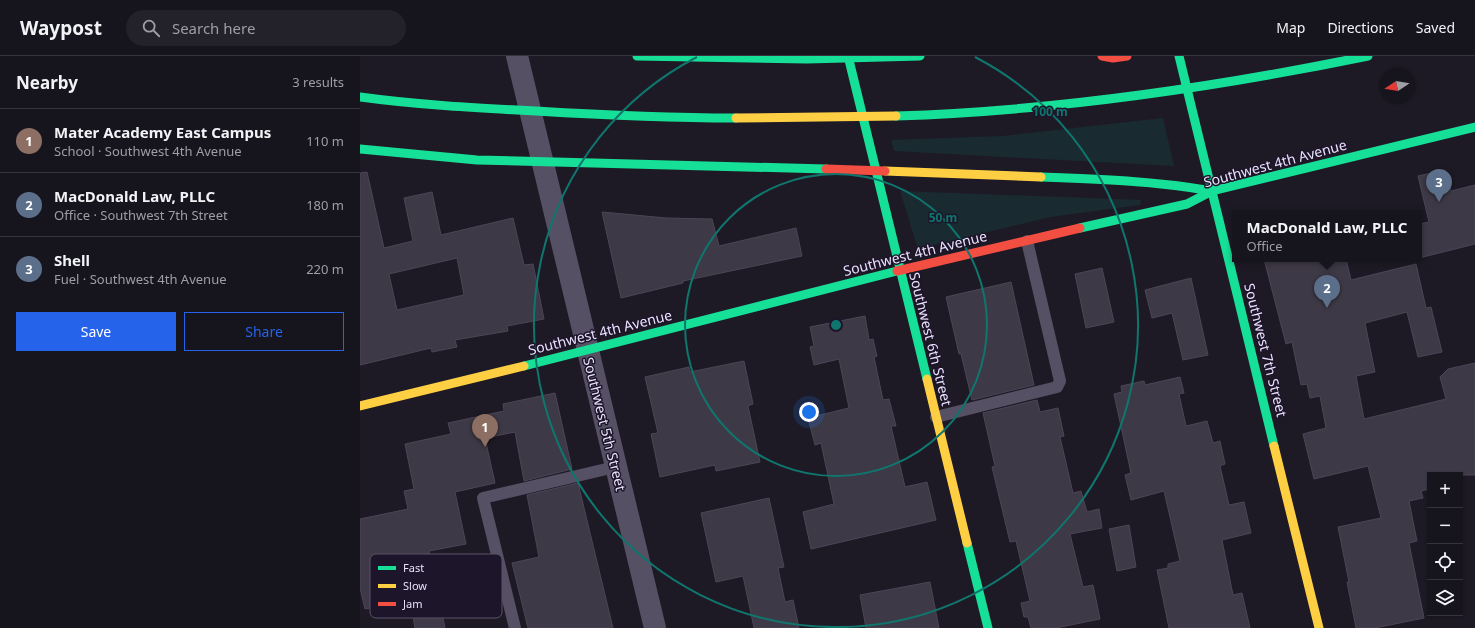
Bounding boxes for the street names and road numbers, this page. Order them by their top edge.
street label: Southwest 4th Avenue [1201,135,1349,191]
street label: Southwest 4th Avenue [841,226,989,280]
street label: Southwest 6th Street [905,270,957,408]
street label: Southwest 7th Street [1240,281,1292,419]
street label: Southwest 4th Avenue [526,305,674,359]
street label: Southwest 5th Street [579,355,631,493]

